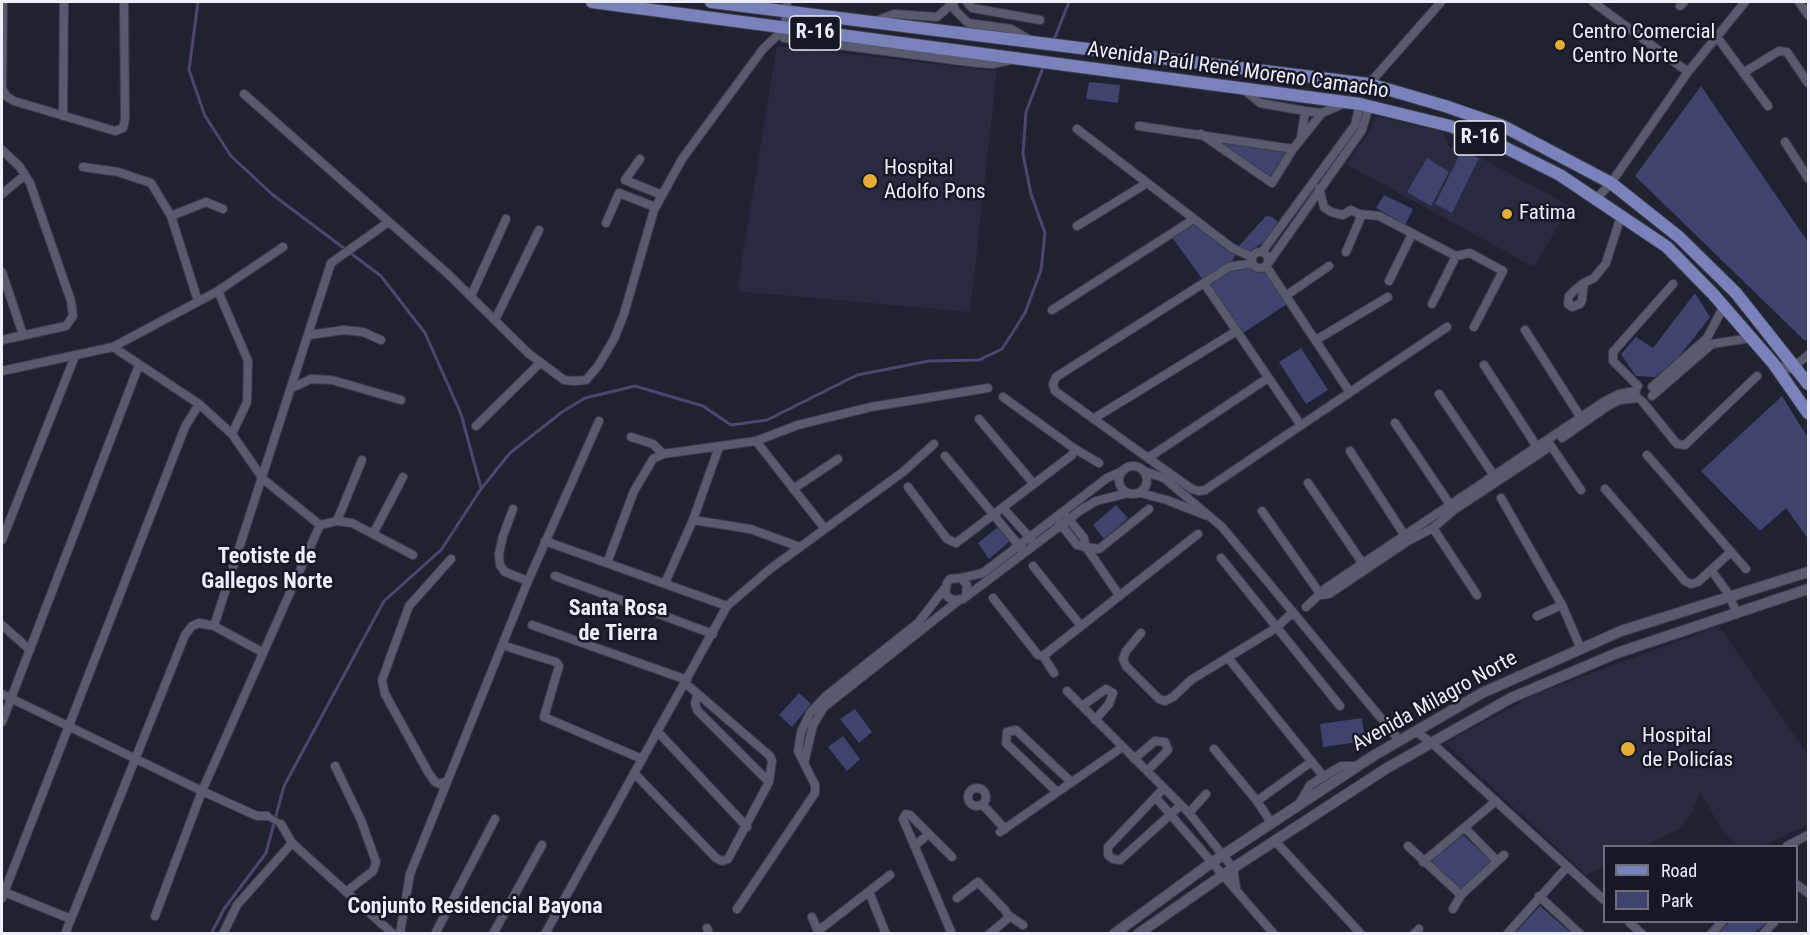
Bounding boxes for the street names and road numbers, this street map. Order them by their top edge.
road number: R-16 [790,16,840,50]
street label: Avenida Paúl René Moreno Camacho [1086,37,1390,105]
road number: R-16 [1454,121,1506,155]
street label: Avenida Milagro Norte [1348,646,1522,758]

